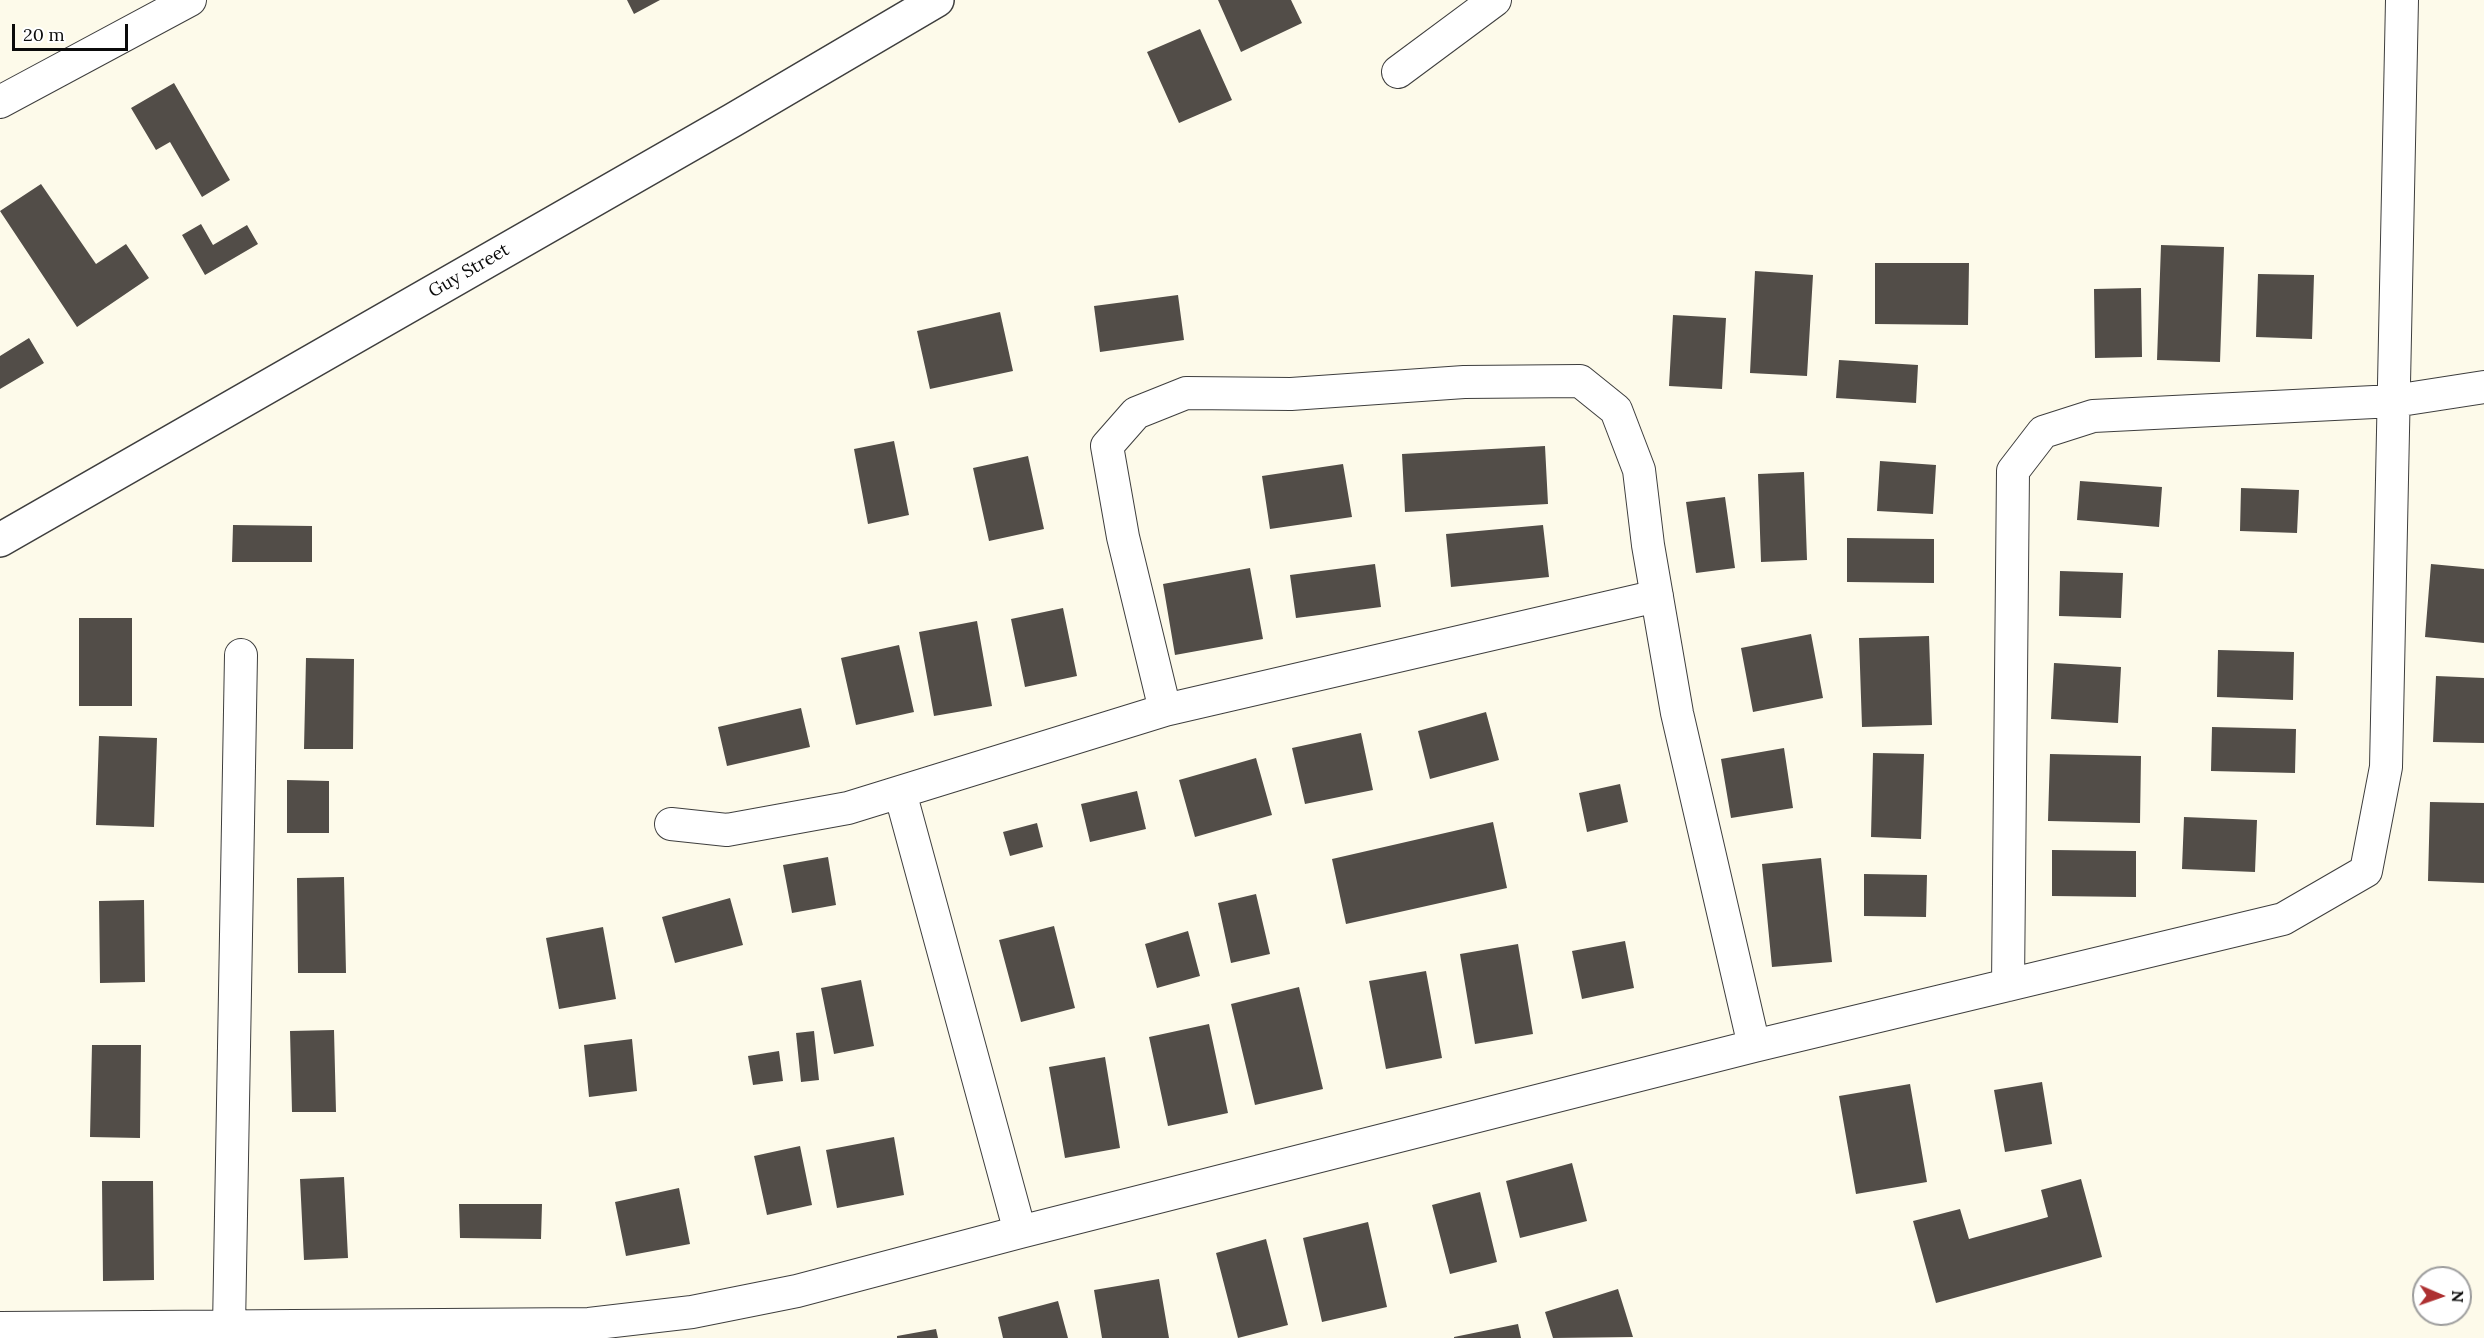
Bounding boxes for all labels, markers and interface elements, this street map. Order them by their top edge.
scale bar [15,12,130,50]
text: 20 m [23,23,65,46]
street label: Guy Street [425,239,513,303]
north arrow [2412,1266,2472,1326]
text: N [2448,1290,2468,1303]

